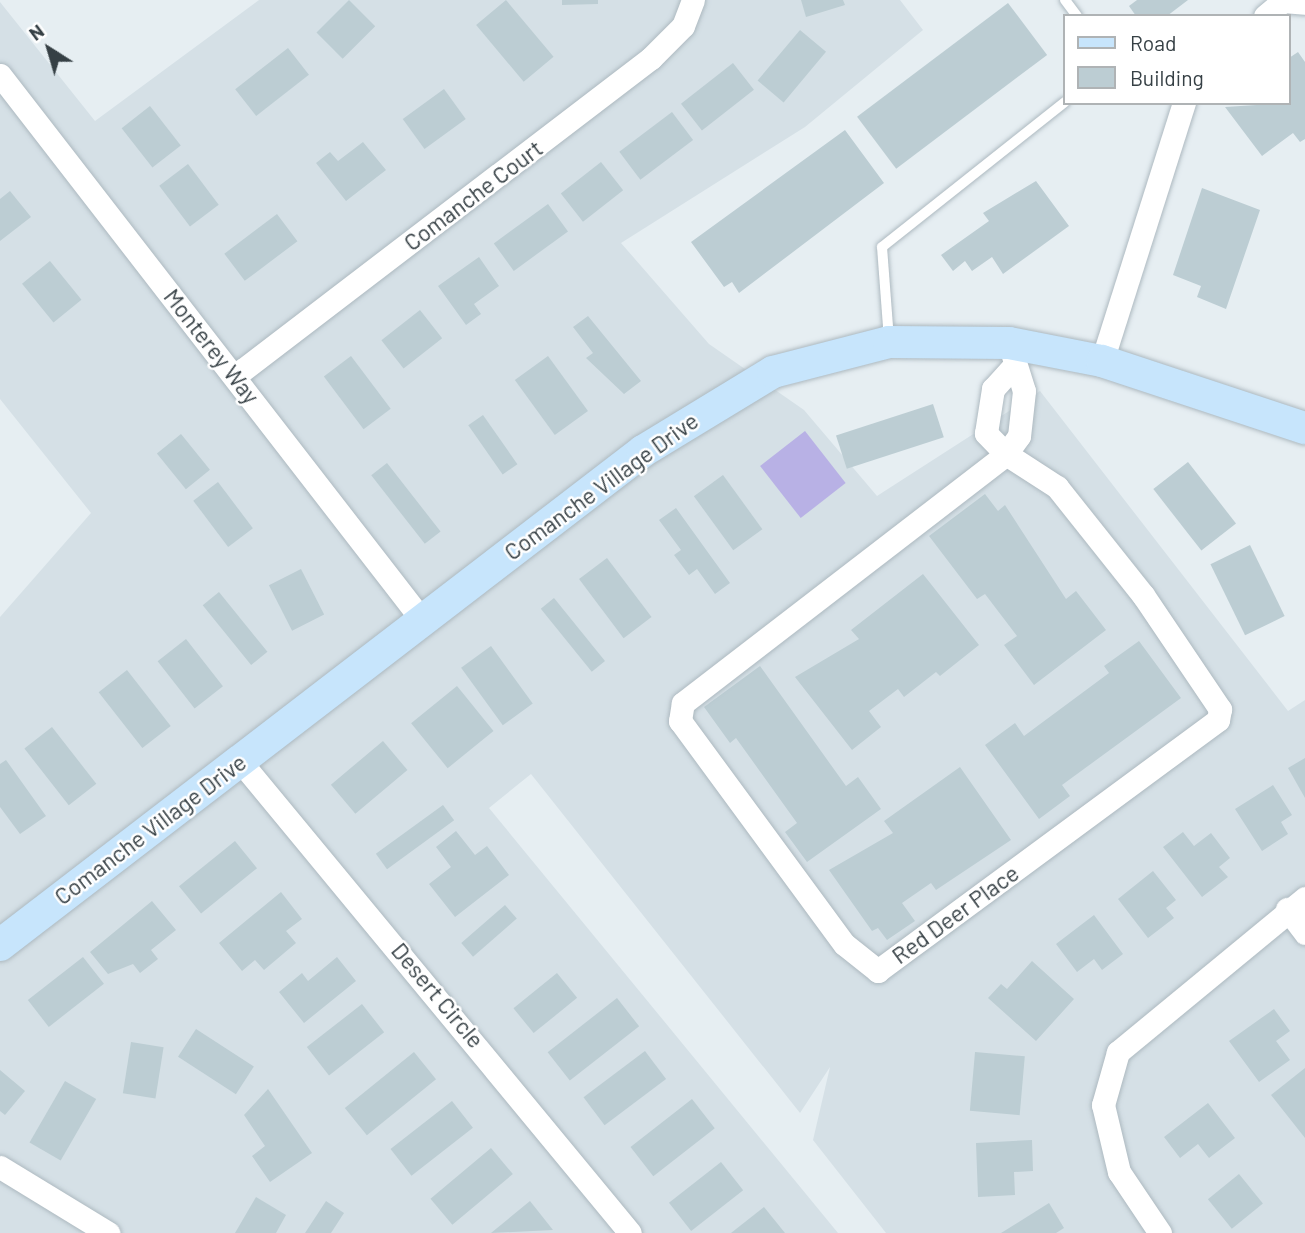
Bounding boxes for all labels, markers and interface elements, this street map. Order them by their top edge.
north arrow [14,14,84,84]
legend [1064,14,1291,105]
text: N [24,19,48,45]
text: Road [1130,30,1176,55]
text: Building [1130,65,1204,90]
street label: Comanche Court [398,134,548,256]
street label: Monterey Way [159,283,265,409]
street label: Comanche Village Drive [499,406,703,566]
street label: Comanche Village Drive [49,748,251,910]
street label: Red Deer Place [886,859,1024,969]
street label: Desert Circle [386,937,490,1053]

